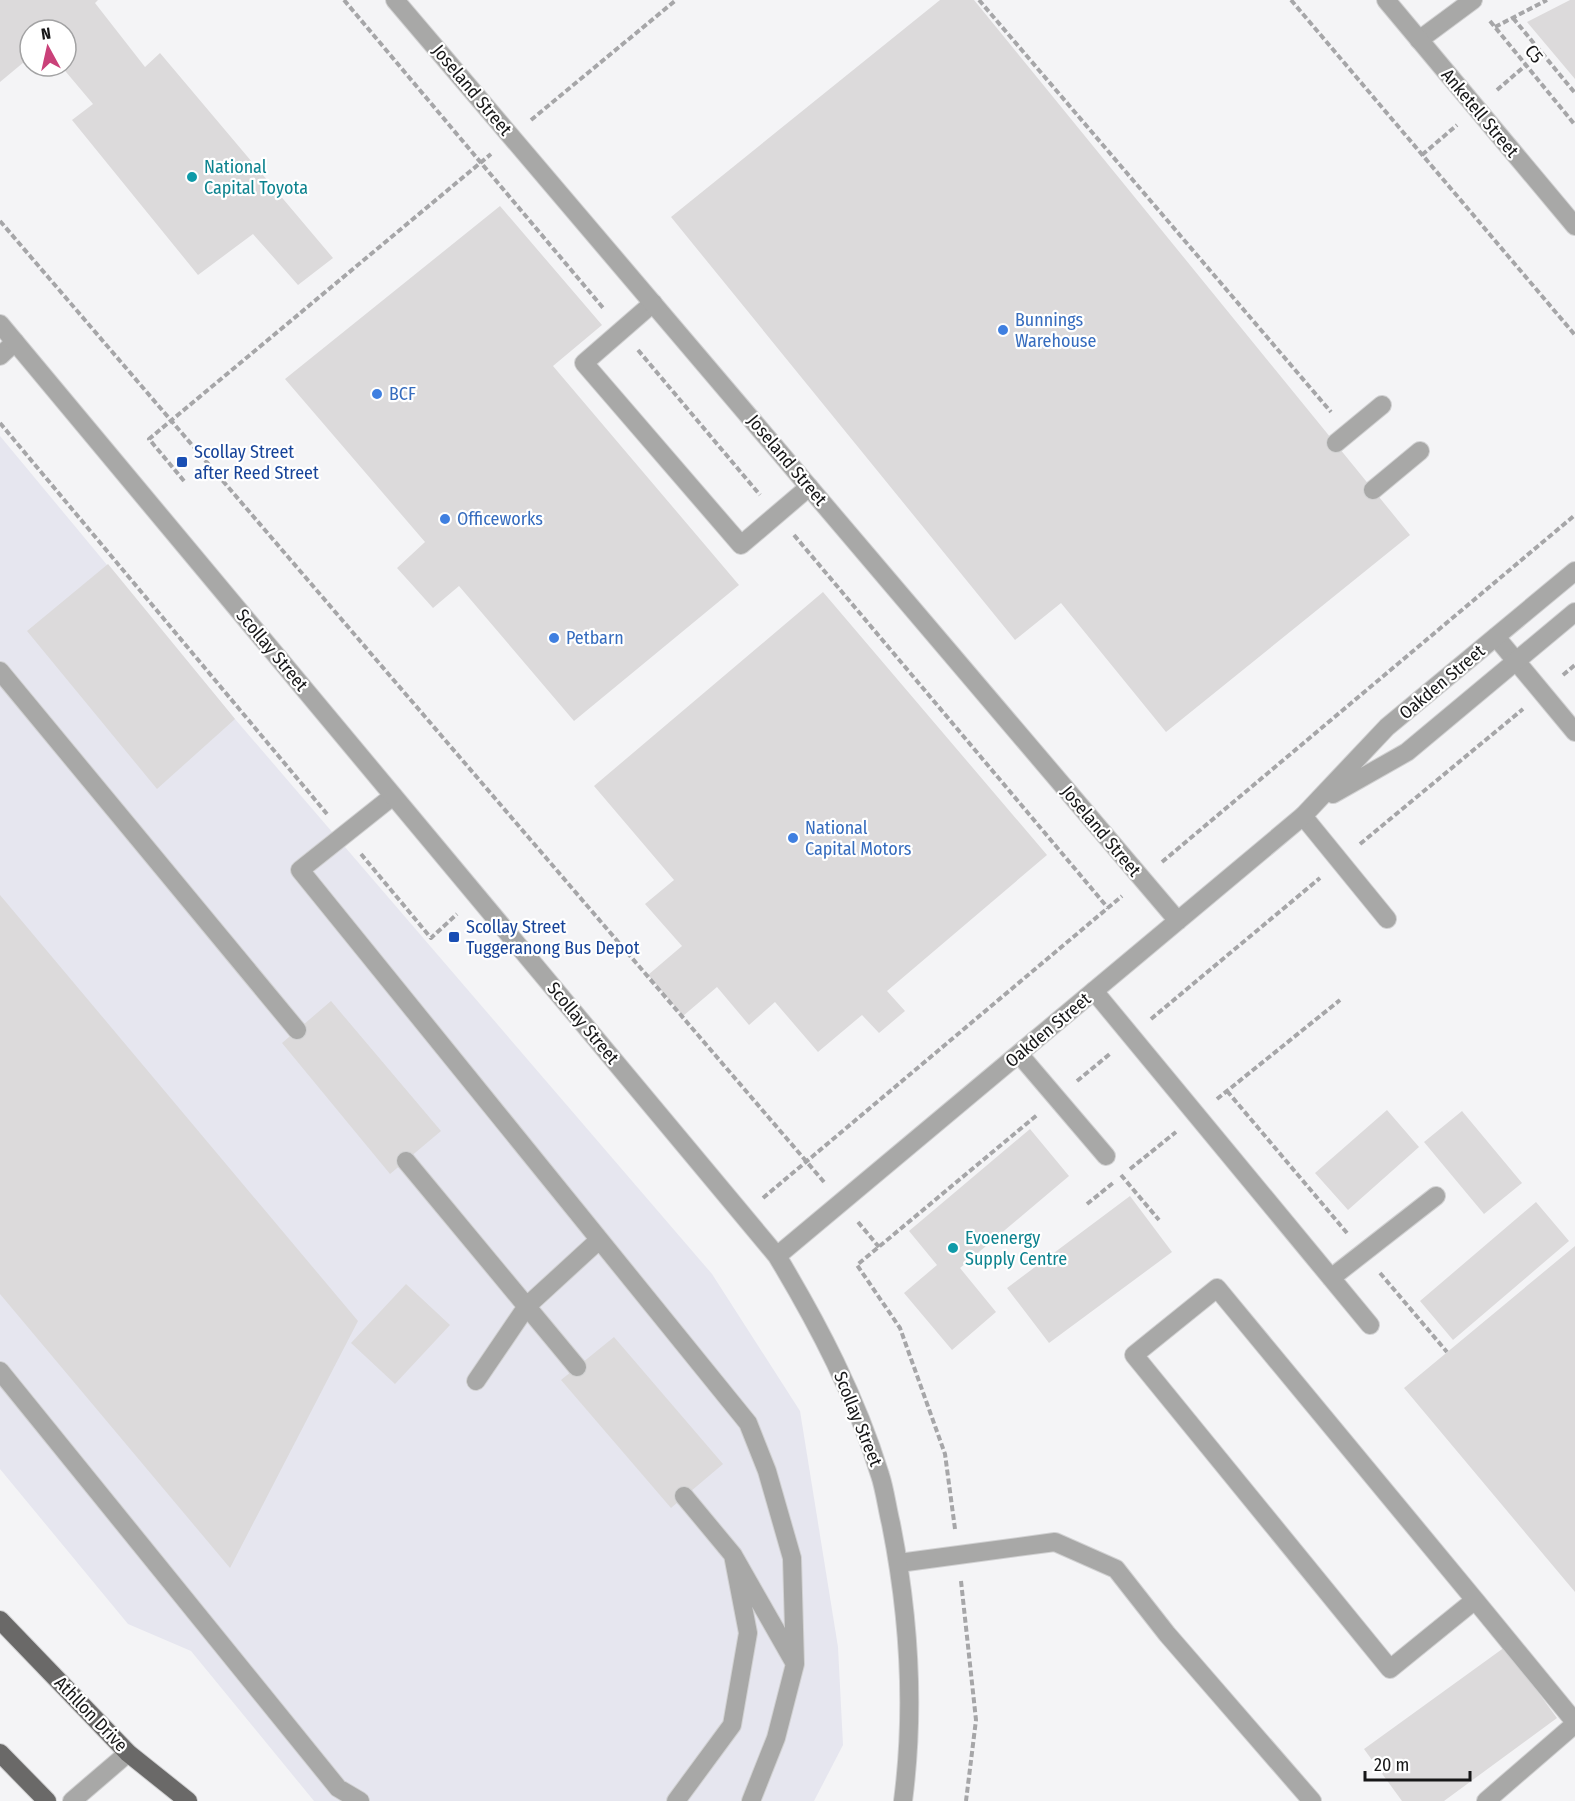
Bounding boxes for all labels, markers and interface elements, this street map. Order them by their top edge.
north arrow [18,18,78,78]
text: N [40,24,52,44]
street label: Joseland Street [428,40,517,140]
street label: C5 [1520,40,1548,68]
street label: Anketell Street [1437,64,1523,162]
place label: National Capital Toyota [204,156,308,199]
marker: National Capital Toyota [185,170,199,184]
place label: Bunnings Warehouse [1015,309,1096,352]
marker: Bunnings Warehouse [996,323,1010,337]
place label: BCF [389,383,416,405]
marker: BCF [370,387,384,401]
street label: Joseland Street [743,410,832,510]
place label: Scollay Street after Reed Street [194,441,319,484]
marker: Scollay Street after Reed Street [175,455,189,469]
place label: Officeworks [457,508,543,530]
marker: Officeworks [438,512,452,526]
street label: Scollay Street [231,605,313,696]
place label: Petbarn [566,627,624,649]
marker: Petbarn [547,631,561,645]
street label: Oakden Street [1395,640,1489,724]
street label: Joseland Street [1057,781,1146,881]
place label: National Capital Motors [805,817,912,860]
marker: National Capital Motors [786,831,800,845]
place label: Scollay Street Tuggeranong Bus Depot [466,916,640,959]
marker: Scollay Street Tuggeranong Bus Depot [447,930,461,944]
street label: Scollay Street [542,978,624,1069]
street label: Oakden Street [1001,988,1095,1072]
place label: Evoenergy Supply Centre [965,1227,1067,1270]
marker: Evoenergy Supply Centre [946,1241,960,1255]
street label: Scollay Street [829,1368,887,1470]
street label: Athllon Drive [50,1672,132,1756]
scale bar [1365,1744,1470,1782]
text: 20 m [1374,1754,1409,1776]

